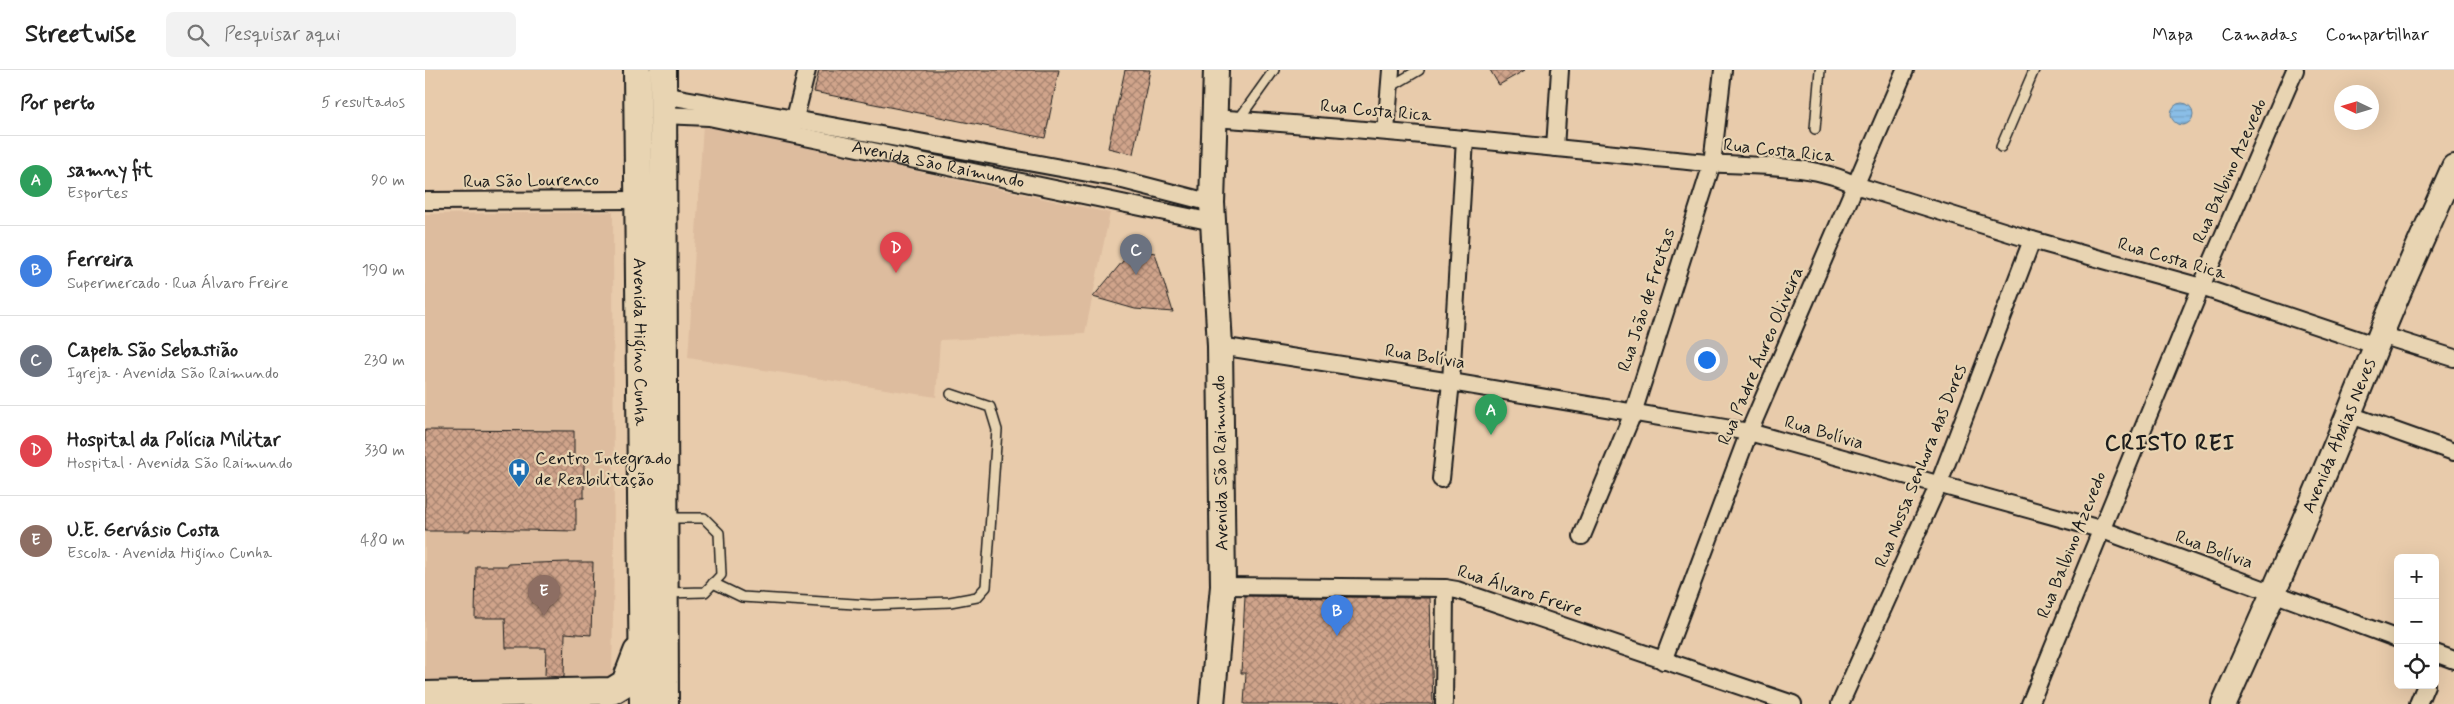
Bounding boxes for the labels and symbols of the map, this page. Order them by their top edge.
north arrow [2334,85,2379,130]
street label: Rua Costa Rica [1319,94,1433,128]
street label: Rua Balbino Azevedo [2187,95,2273,247]
street label: Rua Costa Rica [1722,133,1836,169]
street label: Avenida São Raimundo [849,135,1027,194]
street label: Rua São Lourenco [463,168,599,194]
street label: Rua João de Freitas [1612,225,1682,375]
pin: D [880,232,912,273]
street label: Rua Costa Rica [2115,232,2229,286]
pin: C [1120,234,1152,275]
street label: Avenida Higino Cunha [626,258,652,427]
street label: Rua Padre Áureo Oliveira [1712,263,1810,449]
street label: Rua Bolívia [1383,339,1467,375]
your location [1694,347,1720,373]
street label: Avenida Abdias Neves [2297,355,2382,517]
street label: Rua Nossa Senhora das Dores [1869,361,1973,571]
street label: Avenida São Raimundo [1207,375,1235,551]
pin: A [1475,394,1507,435]
street label: Rua Bolívia [1782,410,1866,456]
district label: CRISTO REI [2105,430,2235,458]
place label: Centro Integrado de Reabilitação [535,447,672,492]
hospital icon: Centro Integrado de Reabilitação [507,457,531,488]
street label: Rua Balbino Azevedo [2032,468,2112,622]
street label: Rua Bolívia [2172,525,2256,575]
street label: Rua Álvaro Freire [1454,559,1586,623]
pin: E [528,575,560,616]
pin: B [1321,595,1353,636]

